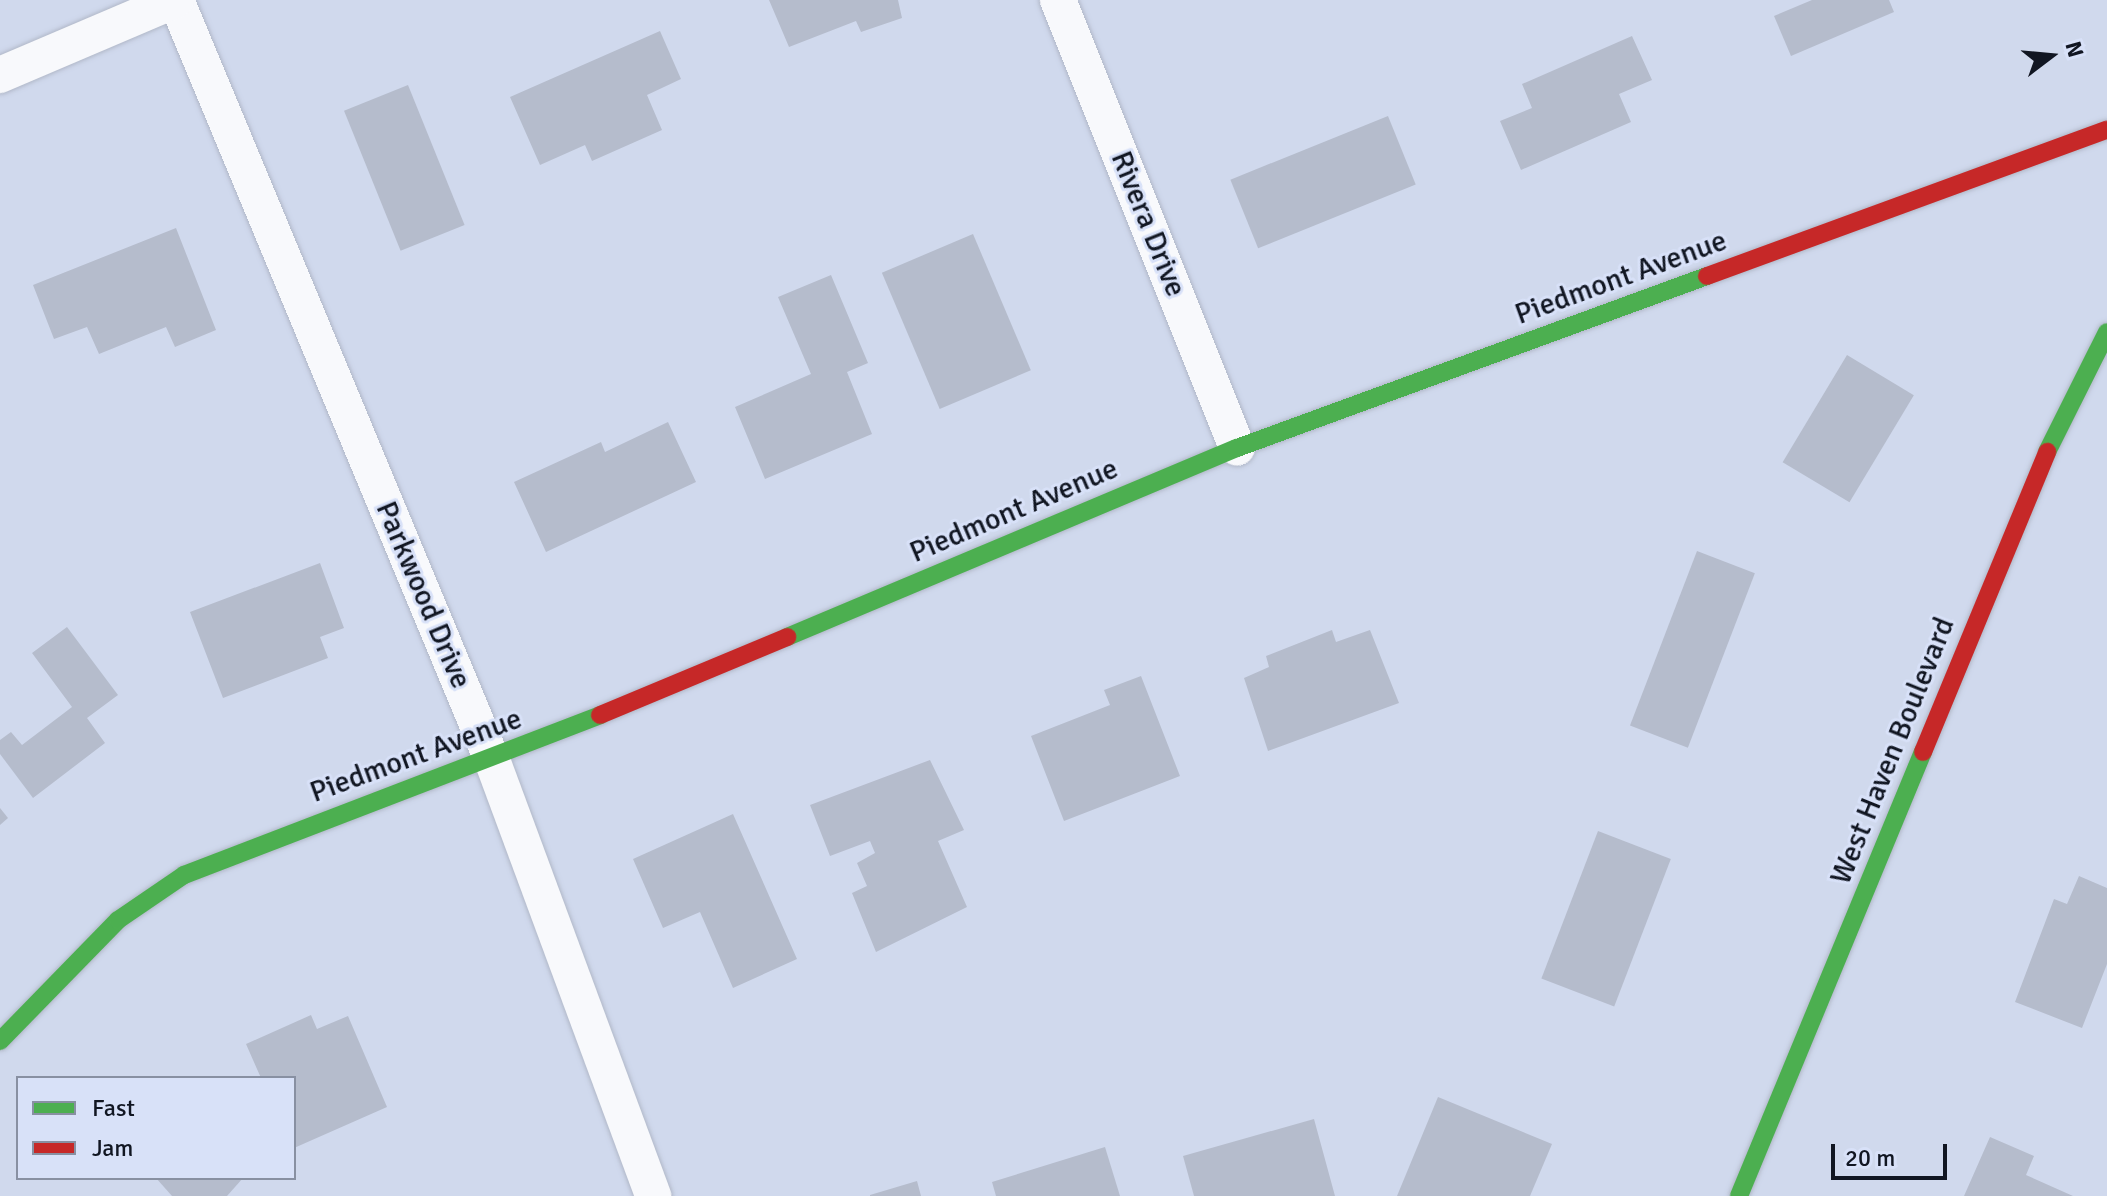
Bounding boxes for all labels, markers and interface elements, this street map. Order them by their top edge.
north arrow [2011,16,2091,96]
text: N [2059,38,2090,60]
street label: Rivera Drive [1102,146,1194,302]
street label: Piedmont Avenue [1510,223,1732,333]
street label: Piedmont Avenue [904,451,1124,571]
street label: Parkwood Drive [367,496,479,694]
street label: West Haven Boulevard [1823,612,1963,890]
street label: Piedmont Avenue [305,701,527,811]
legend [16,1076,296,1180]
text: Fast [92,1093,135,1123]
scale bar [1835,1128,1951,1178]
text: Jam [92,1133,133,1163]
text: 20 m [1845,1143,1895,1173]

